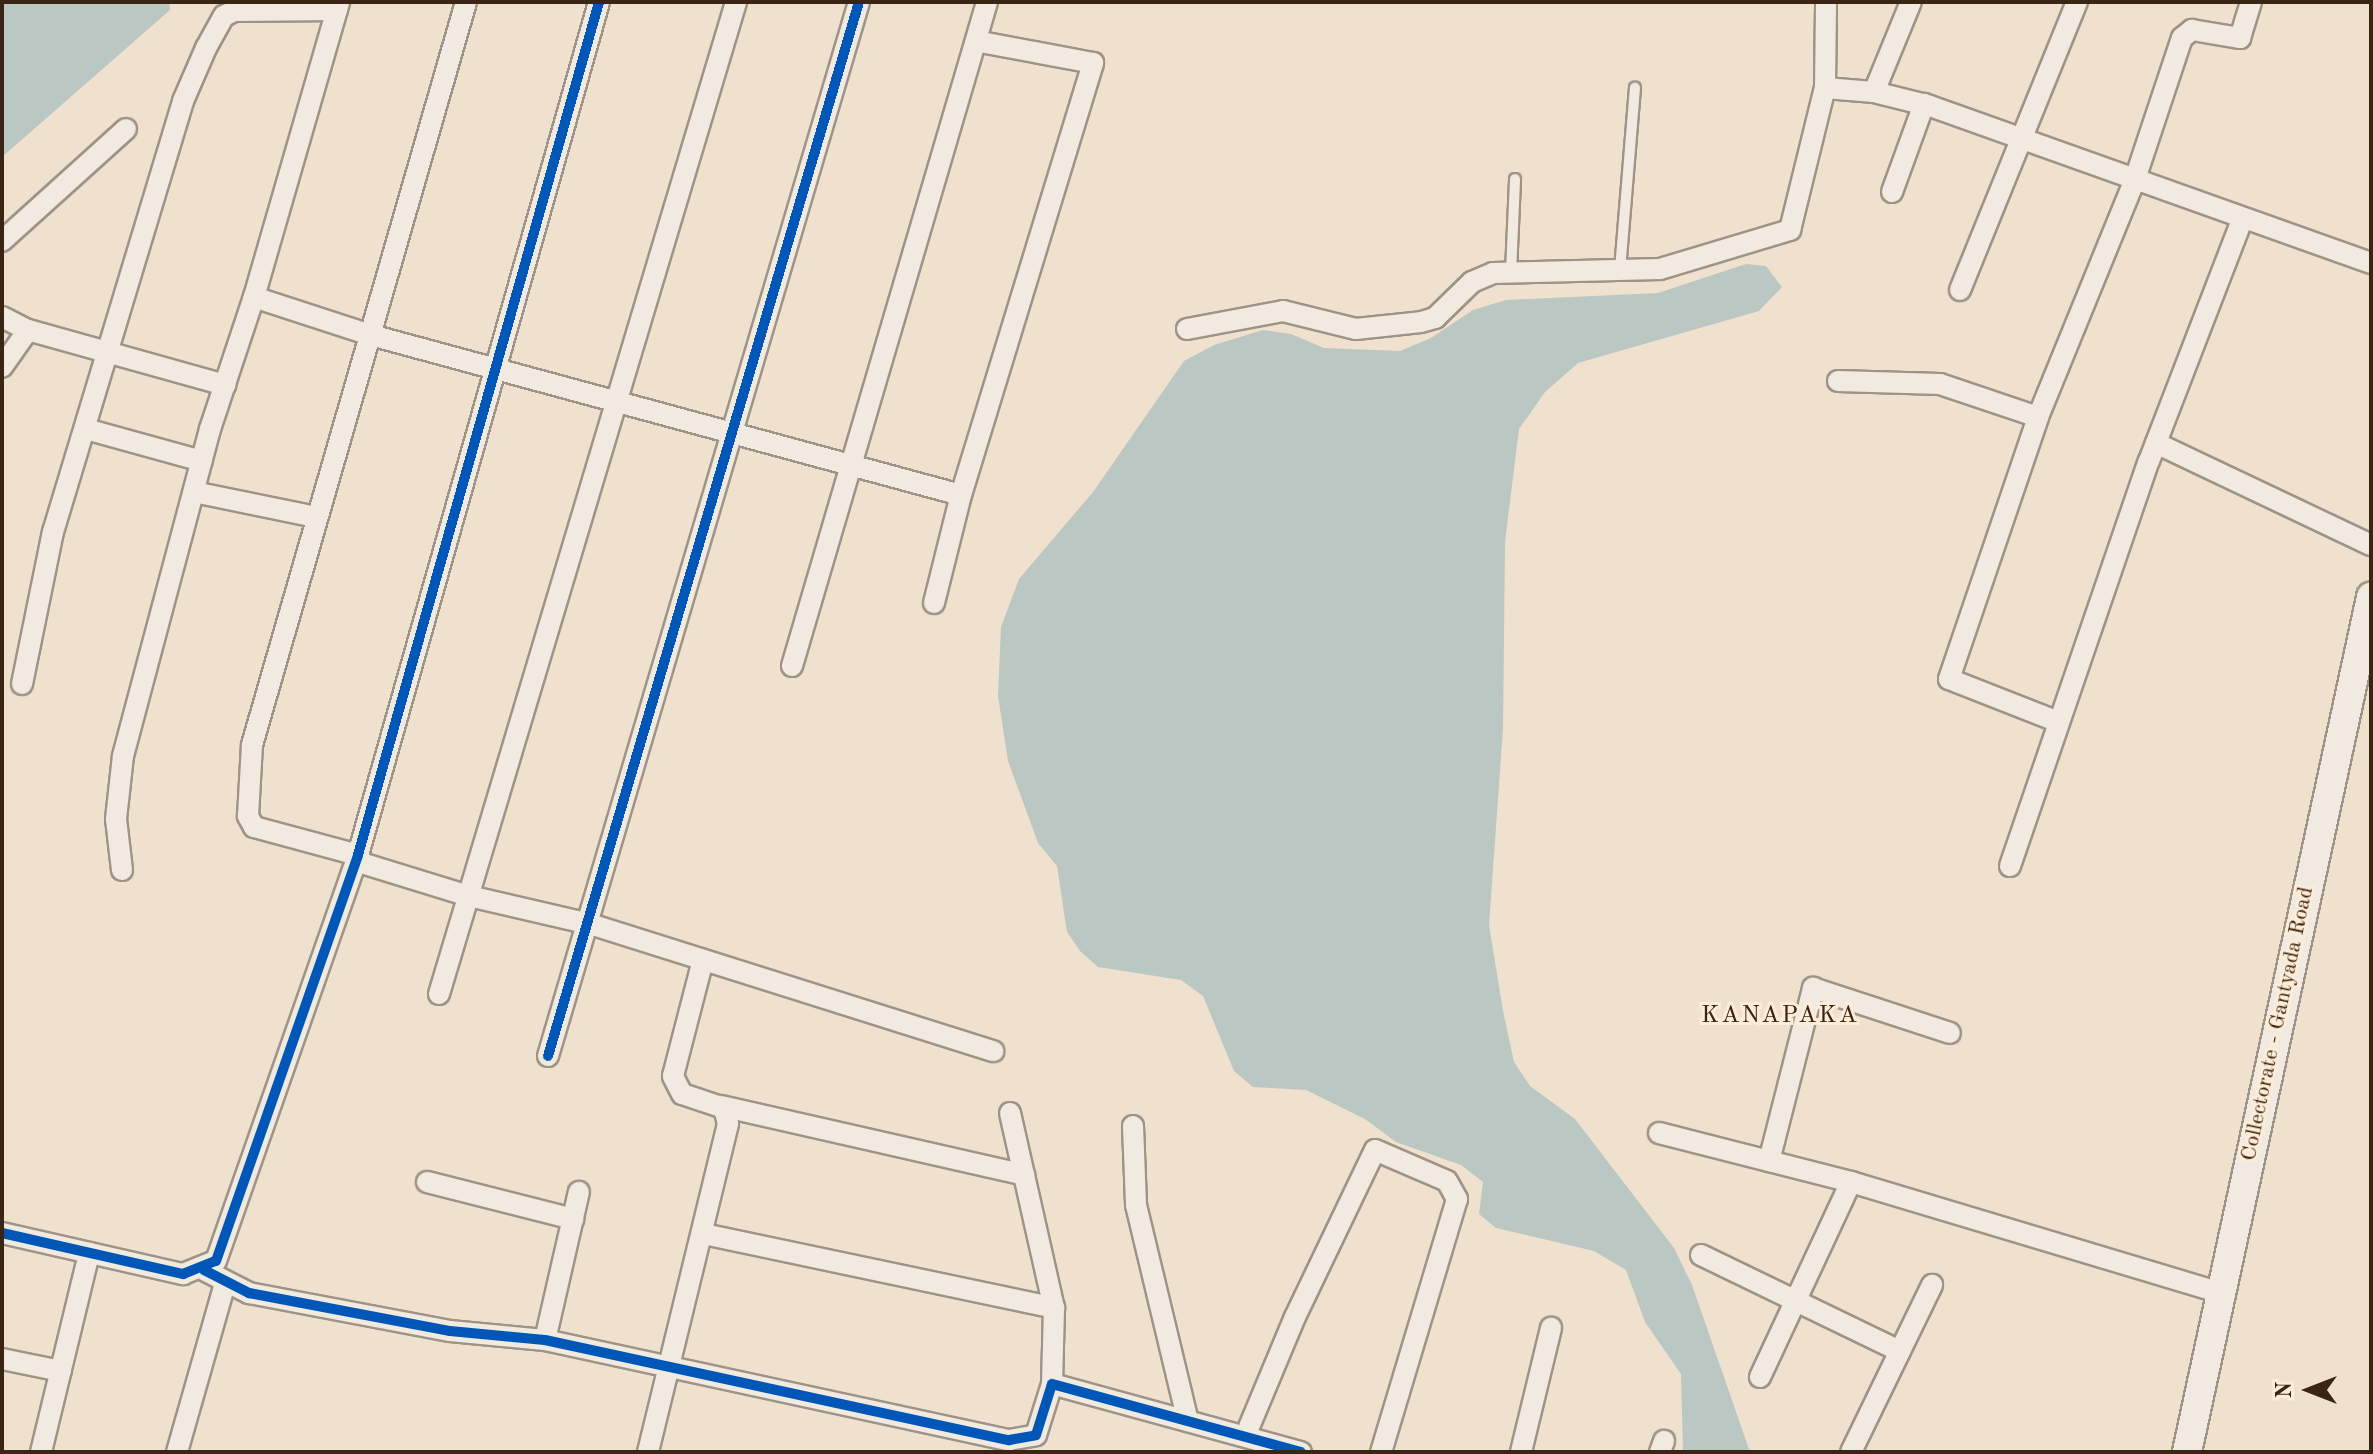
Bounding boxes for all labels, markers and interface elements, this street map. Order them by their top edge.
street label: Collectorate - Gantyada Road [2236,884,2320,1164]
district label: KANAPAKA [1701,1003,1859,1031]
north arrow [2269,1350,2349,1430]
text: N [2274,1382,2296,1398]

